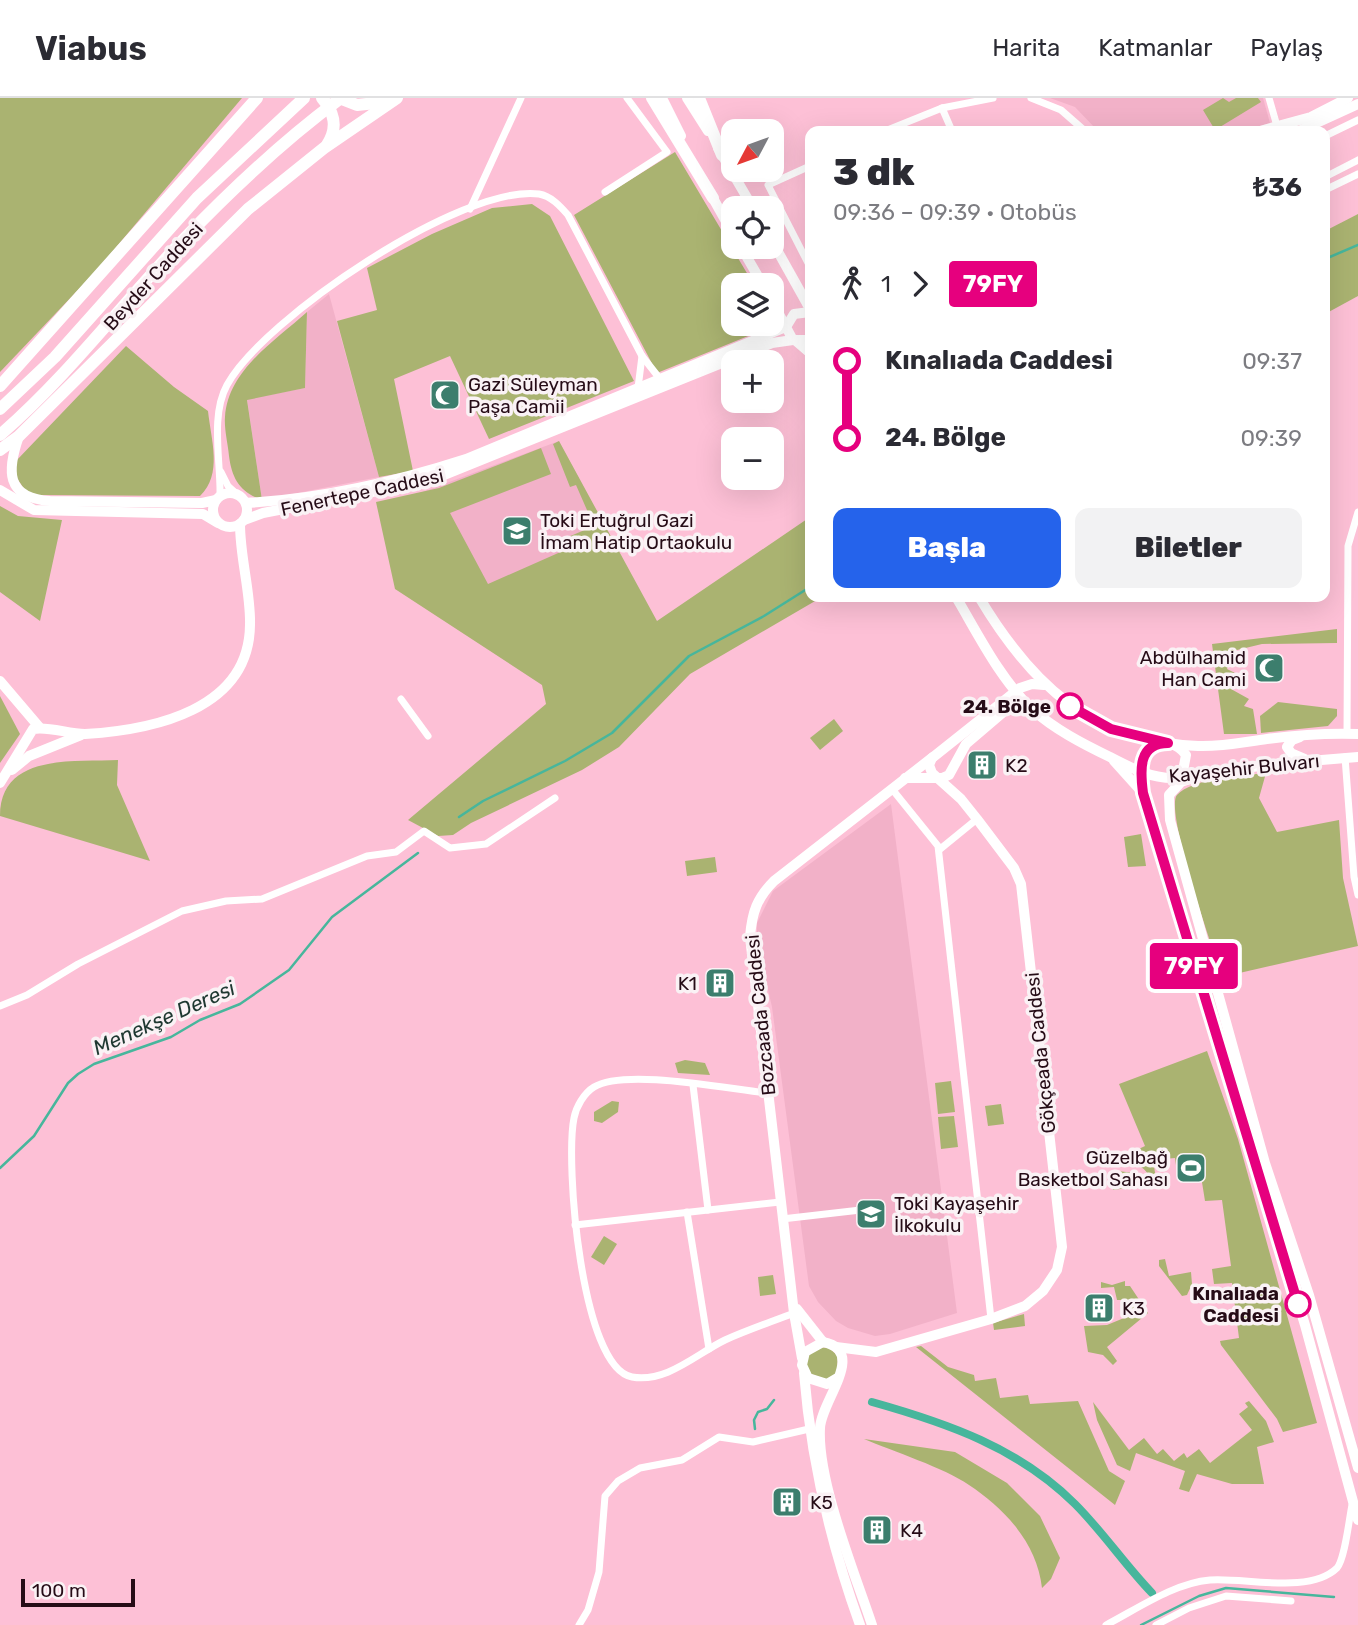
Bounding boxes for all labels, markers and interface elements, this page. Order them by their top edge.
text: Viabus [35,29,147,68]
text: Harita [992,34,1060,62]
text: Katmanlar [1098,34,1212,62]
text: Paylaş [1250,34,1323,62]
north arrow [721,119,784,182]
map controls [721,119,784,490]
text: 3 dk [833,149,914,195]
text: ₺36 [1253,172,1302,203]
button: locate [721,196,784,259]
text: 09:36 – 09:39 · Otobüs [833,198,1077,226]
street label: Beyder Caddesi [99,218,208,335]
icon: walk [833,265,871,303]
icon: forward [901,265,939,303]
text: 1 [881,270,891,298]
text: 79FY [963,270,1023,298]
button: layers [721,273,784,336]
text: Kınalıada Caddesi [885,345,1113,376]
text: 09:37 [1242,347,1302,375]
button: + [721,350,784,413]
place label: Gazi Süleyman Paşa Camii [468,373,598,418]
mosque icon: Gazi Süleyman Paşa Camii [428,378,462,412]
text: 24. Bölge [885,422,1006,453]
text: 09:39 [1240,424,1302,452]
button: − [721,427,784,490]
street label: Fenertepe Caddesi [278,464,446,521]
button: Başla [833,508,1061,588]
button: Biletler [1075,508,1302,588]
place label: Toki Ertuğrul Gazi İmam Hatip Ortaokulu [540,509,732,554]
school or university icon: Toki Ertuğrul Gazi İmam Hatip Ortaokulu [500,514,534,548]
place label: Abdülhamid Han Cami [1140,646,1246,691]
mosque icon: Abdülhamid Han Cami [1252,651,1286,685]
marker: 24. Bölge [1057,693,1083,719]
place label: 24. Bölge [963,695,1051,718]
building icon: K2 [965,748,999,782]
street label: Kayaşehir Bulvarı [1168,749,1320,788]
place label: K2 [1005,754,1028,777]
street label: Bozcaada Caddesi [741,933,780,1097]
line badge: 79FY [1145,943,1243,989]
text: 79FY [1164,952,1224,980]
building icon: K1 [703,966,737,1000]
street label: Gökçeada Caddesi [1021,971,1060,1135]
place label: K1 [678,972,697,995]
water label: Menekşe Deresi [89,975,240,1060]
place label: Güzelbağ Basketbol Sahası [1018,1146,1168,1191]
sports icon: Güzelbağ Basketbol Sahası [1174,1151,1208,1185]
place label: Toki Kayaşehir İlkokulu [894,1192,1020,1237]
school or university icon: Toki Kayaşehir İlkokulu [854,1197,888,1231]
place label: Kınalıada Caddesi [1192,1282,1279,1327]
building icon: K3 [1082,1291,1116,1325]
marker: Kınalıada Caddesi [1285,1291,1311,1317]
place label: K3 [1122,1297,1145,1320]
building icon: K5 [770,1485,804,1519]
place label: K5 [810,1491,833,1514]
building icon: K4 [860,1513,894,1547]
place label: K4 [900,1519,923,1542]
scale bar [21,1576,135,1608]
text: 100 m [32,1579,86,1602]

